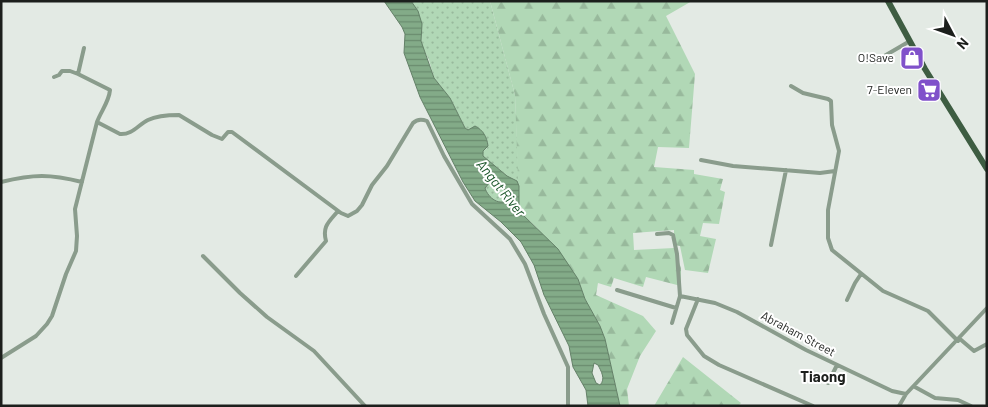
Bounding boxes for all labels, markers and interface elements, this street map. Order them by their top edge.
north arrow [928,10,978,60]
text: N [954,35,973,53]
shop icon: O!Save [899,45,925,71]
place label: O!Save [858,50,894,64]
supermarket icon: 7-Eleven [916,77,942,103]
place label: 7-Eleven [867,82,912,96]
water label: Angat River [473,156,530,220]
street label: Abraham Street [759,308,838,359]
district label: Tiaong [800,367,846,385]

